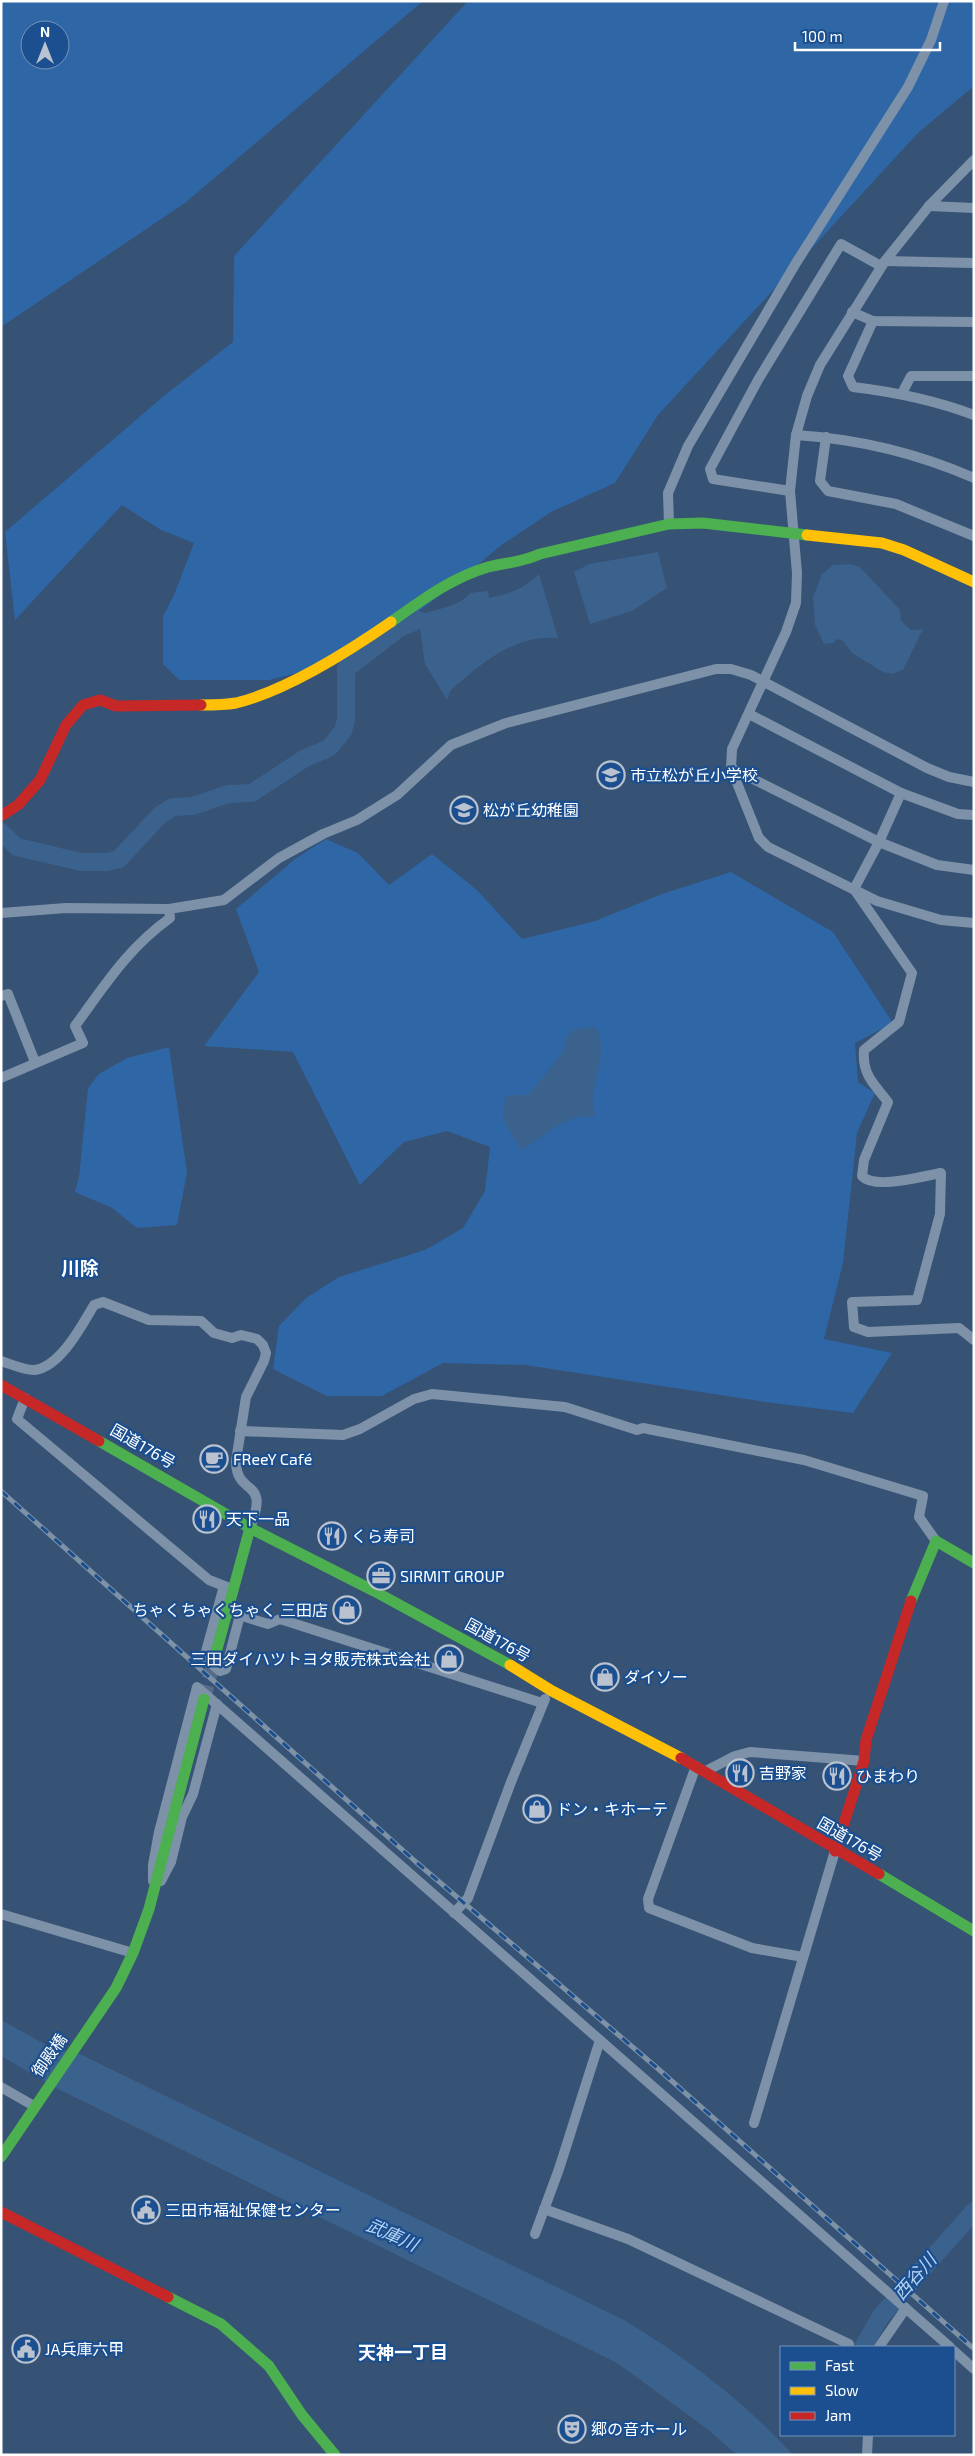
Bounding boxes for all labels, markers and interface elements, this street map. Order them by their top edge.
north arrow [20,20,70,70]
scale bar [795,20,940,52]
text: N [40,23,50,40]
text: 100 m [802,27,843,45]
school or university icon: 市立松が丘小学校 [596,760,626,790]
place label: 市立松が丘小学校 [630,765,758,784]
school or university icon: 松が丘幼稚園 [449,795,479,825]
place label: 松が丘幼稚園 [483,800,579,819]
district label: 川除 [61,1256,99,1279]
street label: 国道176号 [107,1419,179,1472]
cafe icon: FReeY Café [199,1444,229,1474]
place label: FReeY Café [233,1449,312,1468]
restaurant icon: 天下一品 [192,1504,222,1534]
place label: 天下一品 [226,1509,290,1528]
restaurant icon: くら寿司 [317,1521,347,1551]
place label: くら寿司 [351,1526,415,1545]
office icon: SIRMIT GROUP [366,1561,396,1591]
place label: SIRMIT GROUP [400,1566,505,1585]
shop icon: ちゃくちゃくちゃく 三田店 [332,1595,362,1625]
place label: ちゃくちゃくちゃく 三田店 [132,1600,328,1619]
street label: 国道176号 [462,1614,534,1665]
shop icon: 三田ダイハツトヨタ販売株式会社 [434,1644,464,1674]
place label: 三田ダイハツトヨタ販売株式会社 [190,1649,430,1668]
shop icon: ダイソー [590,1662,620,1692]
place label: ダイソー [624,1667,688,1686]
restaurant icon: 吉野家 [725,1758,755,1788]
restaurant icon: ひまわり [822,1761,852,1791]
place label: 吉野家 [759,1763,807,1782]
place label: ひまわり [856,1766,920,1785]
shop icon: ドン・キホーテ [522,1794,552,1824]
place label: ドン・キホーテ [556,1799,668,1818]
street label: 国道176号 [814,1812,886,1865]
street label: 御殿橋 [27,2030,70,2080]
public building icon: 三田市福祉保健センター [131,2195,161,2225]
place label: 三田市福祉保健センター [165,2200,341,2219]
water label: 武庫川 [363,2213,423,2256]
water label: 西谷川 [888,2247,942,2304]
public building icon: JA兵庫六甲 [11,2334,41,2364]
place label: JA兵庫六甲 [45,2339,124,2358]
district label: 天神一丁目 [358,2341,448,2363]
legend [780,2346,955,2436]
text: Fast [825,2356,855,2374]
text: Slow [825,2381,859,2399]
text: Jam [825,2406,851,2424]
theatre icon: 郷の音ホール [557,2414,587,2444]
place label: 郷の音ホール [591,2419,687,2438]

